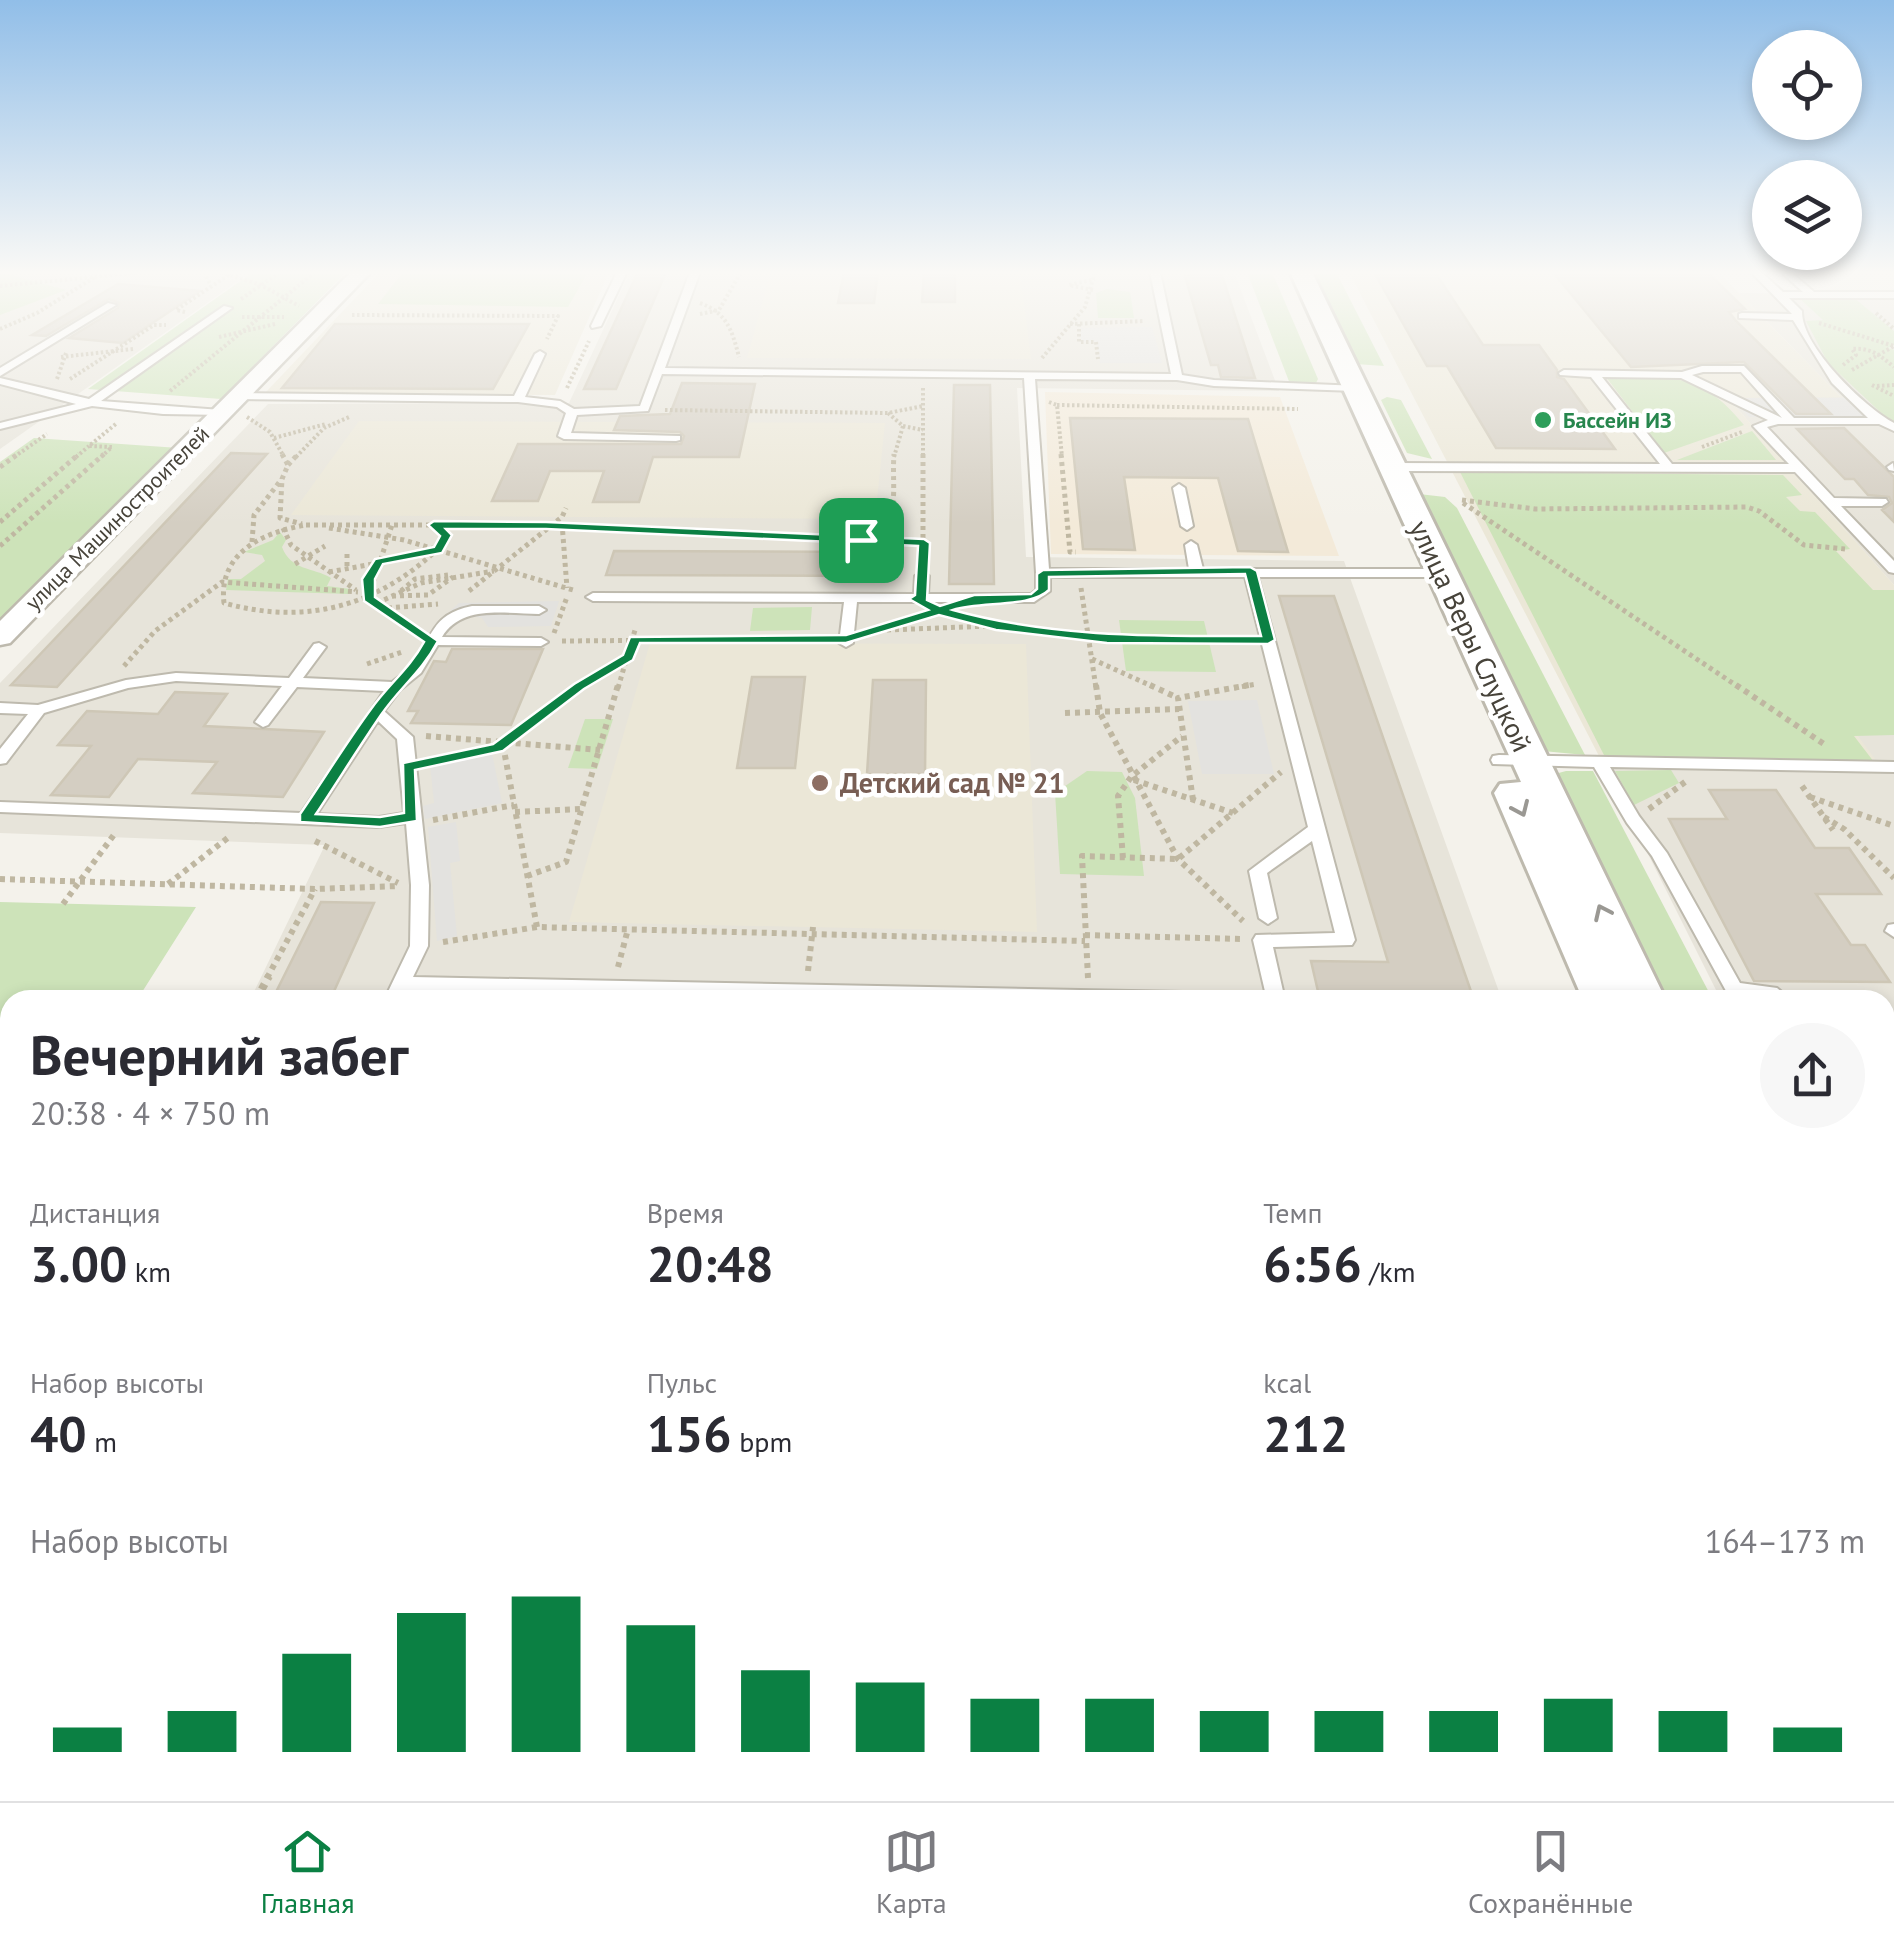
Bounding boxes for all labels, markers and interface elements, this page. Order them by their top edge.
map controls [1752,30,1862,270]
button: locate [1752,30,1862,140]
button: layers [1752,160,1862,270]
place label: Бассейн ИЗ [1563,406,1672,434]
marker: Бассейн ИЗ [1532,409,1554,431]
street label: улица Машиностроителей [19,420,215,616]
pin [819,498,904,583]
icon: arrive [834,513,889,568]
street label: улица Веры Слуцкой [1402,514,1541,758]
place label: Детский сад № 21 [840,764,1065,801]
marker: Детский сад № 21 [809,772,831,794]
one-way arrow [1509,799,1529,817]
one-way arrow [1594,904,1614,922]
text: Вечерний забег [30,1019,408,1090]
button: share [1760,1023,1865,1128]
text: 20:38 · 4 × 750 m [30,1092,270,1134]
text: Дистанция [30,1194,160,1231]
text: Время [647,1194,724,1231]
text: Темп [1263,1194,1323,1231]
text: 3.00 [30,1231,127,1296]
text: 20:48 [647,1231,774,1296]
text: 6:56 [1263,1231,1362,1296]
text: km [127,1253,171,1290]
text: /km [1362,1253,1415,1290]
text: Набор высоты [30,1364,204,1401]
text: Пульс [647,1364,717,1401]
text: kcal [1263,1364,1311,1401]
text: 40 [30,1401,87,1466]
text: 156 [647,1401,732,1466]
text: 212 [1263,1401,1348,1466]
text: m [87,1423,117,1460]
text: bpm [732,1423,792,1460]
text: Набор высоты [30,1520,229,1562]
text: 164–173 m [1705,1520,1865,1562]
tab: Главная [261,1824,354,1921]
tab: Карта [876,1824,947,1921]
tab: Сохранённые [1468,1824,1633,1921]

